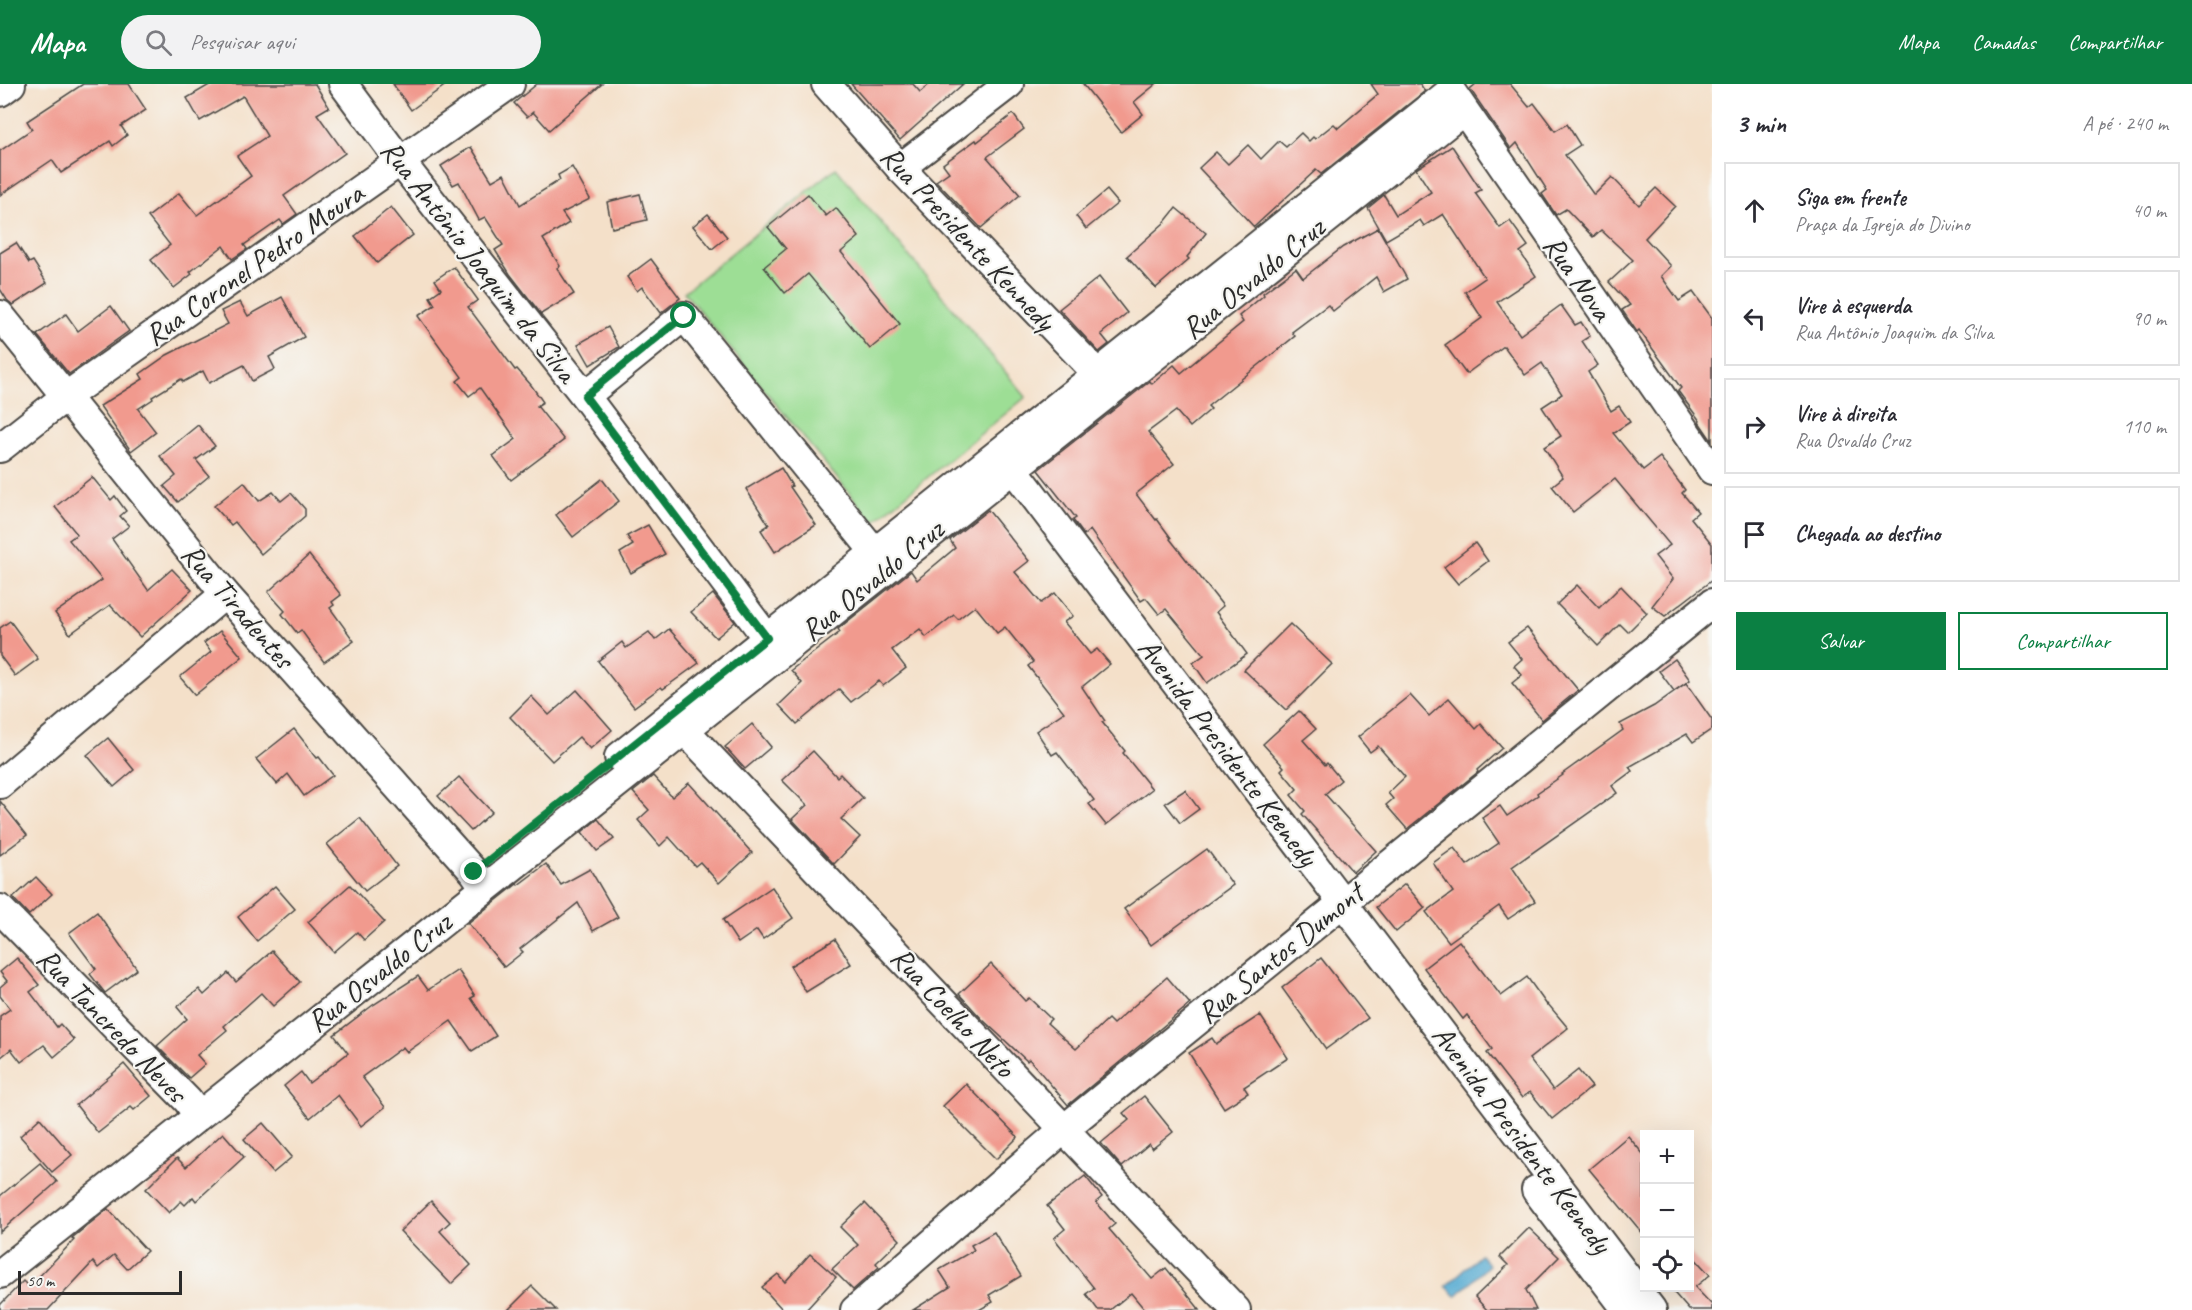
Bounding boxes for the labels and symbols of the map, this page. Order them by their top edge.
street label: Rua Antônio Joaquim da Silva [372,132,587,392]
street label: Rua Presidente Kennedy [872,137,1066,341]
street label: Rua Coronel Pedro Moura [137,173,372,354]
street label: Rua Osvaldo Cruz [1174,208,1334,347]
street label: Rua Nova [1535,228,1622,330]
route start [670,302,696,328]
street label: Rua Osvaldo Cruz [793,510,953,649]
street label: Rua Tiradentes [173,536,305,679]
street label: Avenida Presidente Keenedy [1130,630,1327,875]
route end [460,858,486,884]
street label: Rua Santos Dumont [1189,872,1374,1032]
street label: Rua Osvaldo Cruz [299,903,460,1040]
street label: Rua Coelho Neto [883,939,1024,1086]
street label: Rua Tancredo Neves [29,940,197,1112]
street label: Avenida Presidente Keenedy [1424,1017,1621,1262]
scale bar [18,1268,182,1296]

